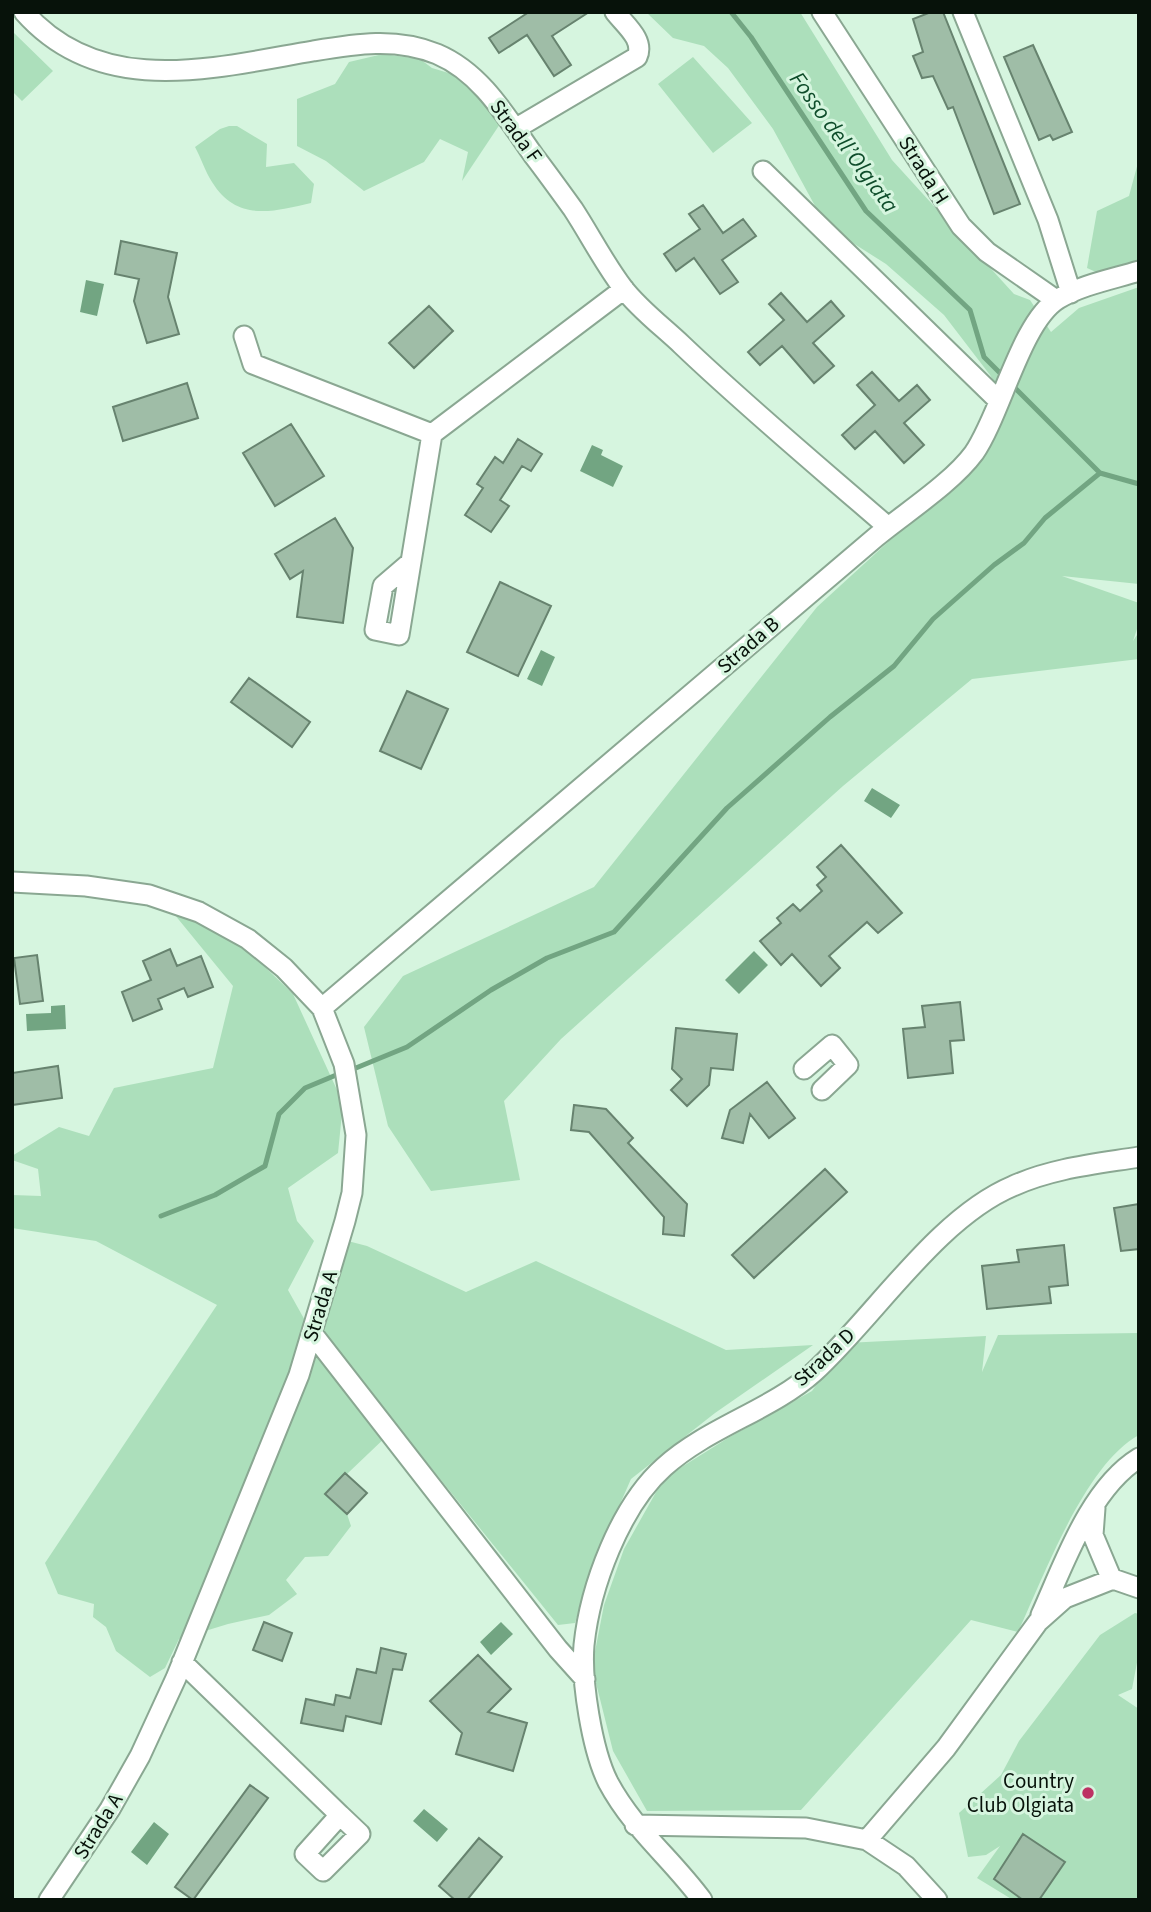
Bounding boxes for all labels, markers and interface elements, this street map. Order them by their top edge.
water label: Fosso dell’Olgiata [781,65,907,219]
street label: Strada F [483,93,549,169]
street label: Strada H [891,130,957,210]
street label: Strada B [710,609,786,681]
street label: Strada A [295,1266,345,1345]
street label: Strada D [787,1321,861,1393]
place label: Country Club Olgiata [967,1766,1074,1820]
marker: Country Club Olgiata [1080,1785,1096,1801]
street label: Strada A [66,1787,130,1865]

